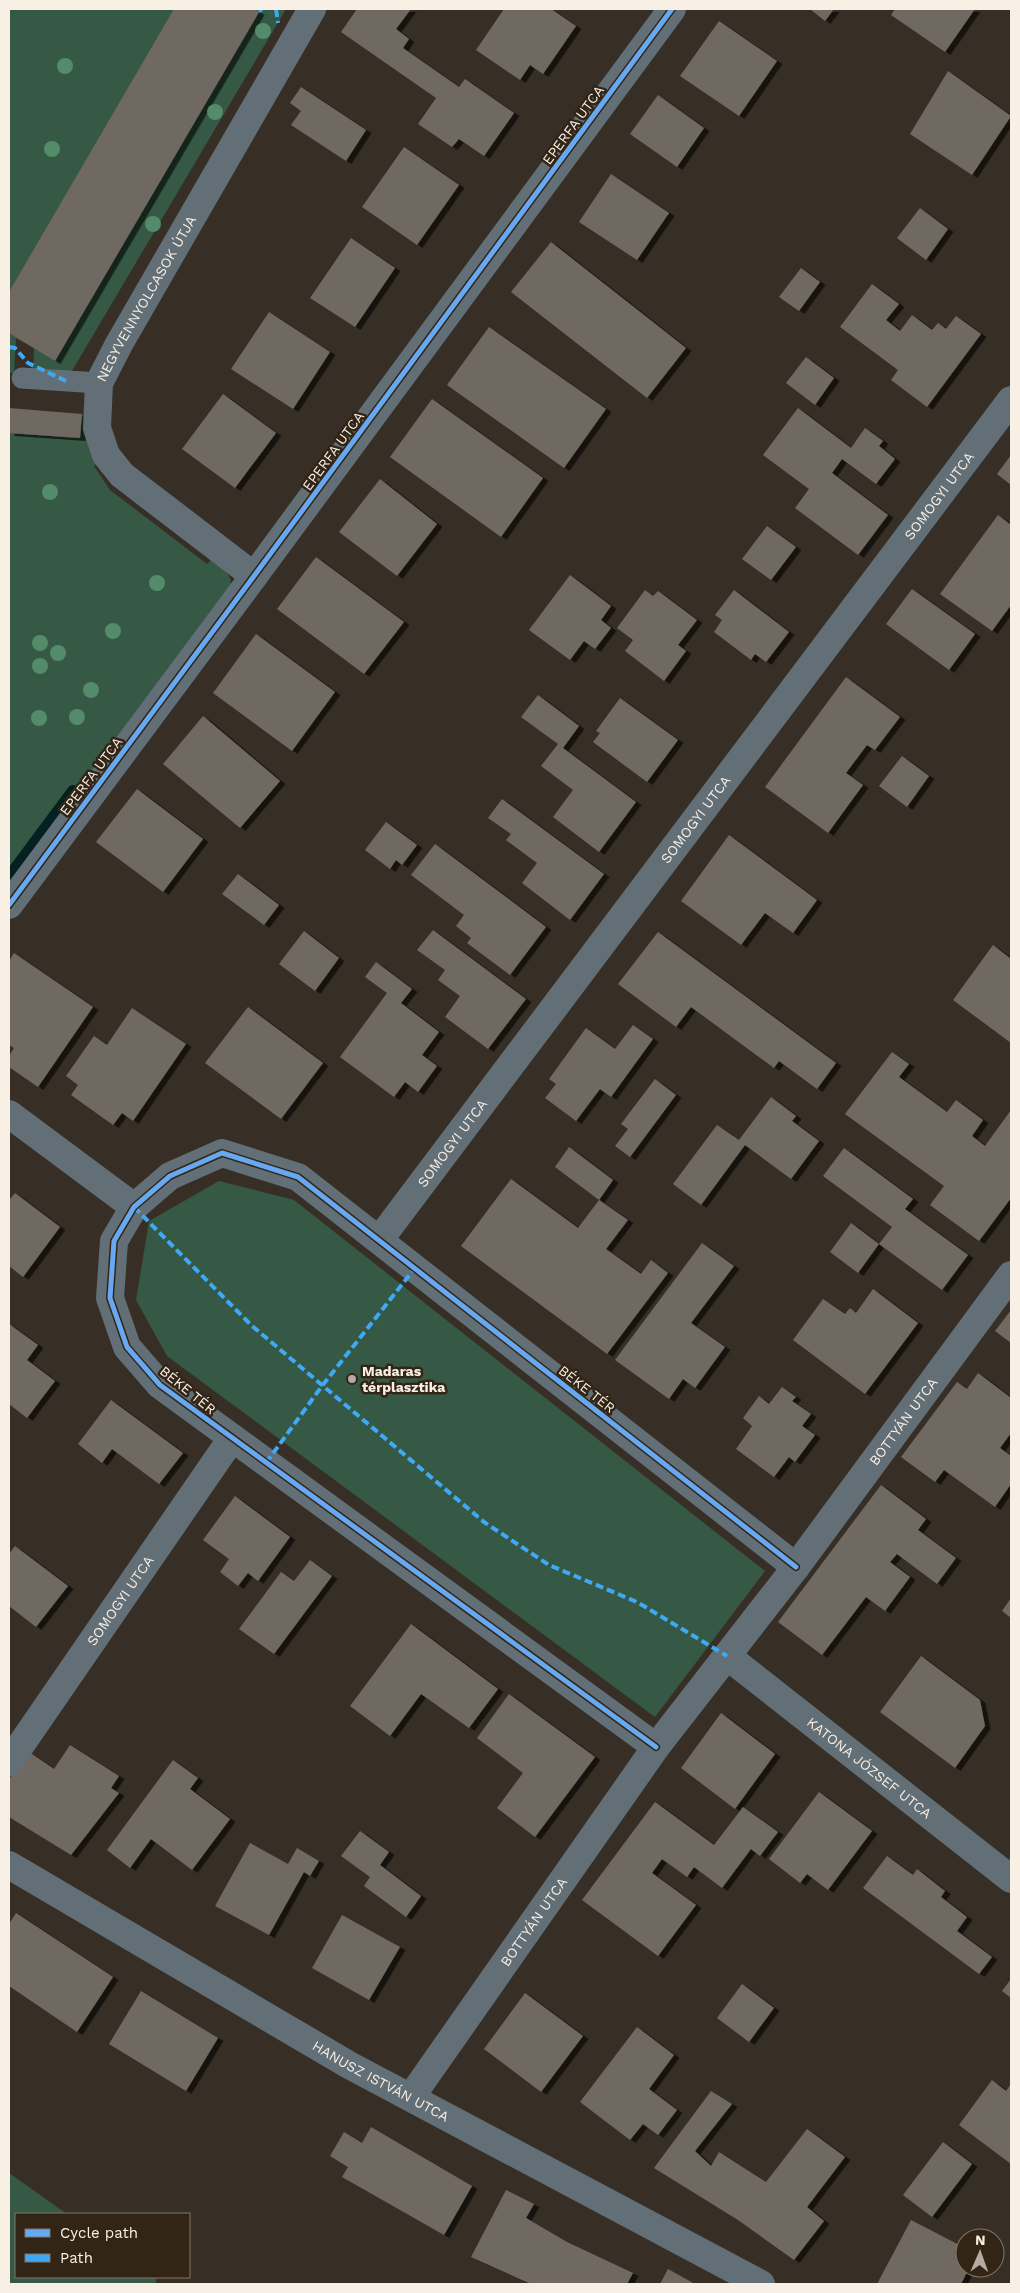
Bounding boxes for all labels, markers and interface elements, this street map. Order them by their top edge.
street label: EPERFA UTCA [539,82,607,168]
street label: NEGYVENNYOLCASOK ÚTJA [93,213,199,384]
street label: EPERFA UTCA [299,408,367,494]
street label: SOMOGYI UTCA [901,449,977,543]
street label: EPERFA UTCA [56,734,126,818]
street label: SOMOGYI UTCA [657,772,734,866]
street label: SOMOGYI UTCA [414,1096,490,1190]
street label: BÉKE TÉR [556,1362,618,1416]
street label: BÉKE TÉR [157,1363,219,1417]
place label: Madaras térplasztika [362,1363,446,1395]
marker: Madaras térplasztika [346,1373,358,1385]
street label: BOTTYÁN UTCA [866,1375,941,1468]
street label: SOMOGYI UTCA [84,1553,157,1649]
street label: KATONA JÓZSEF UTCA [804,1714,935,1822]
street label: BOTTYÁN UTCA [497,1874,570,1969]
street label: HANUSZ ISTVÁN UTCA [310,2037,452,2125]
legend [15,2213,190,2278]
text: Cycle path [60,2224,138,2242]
north arrow [955,2228,1005,2278]
text: N [975,2232,986,2248]
text: Path [60,2249,93,2267]

